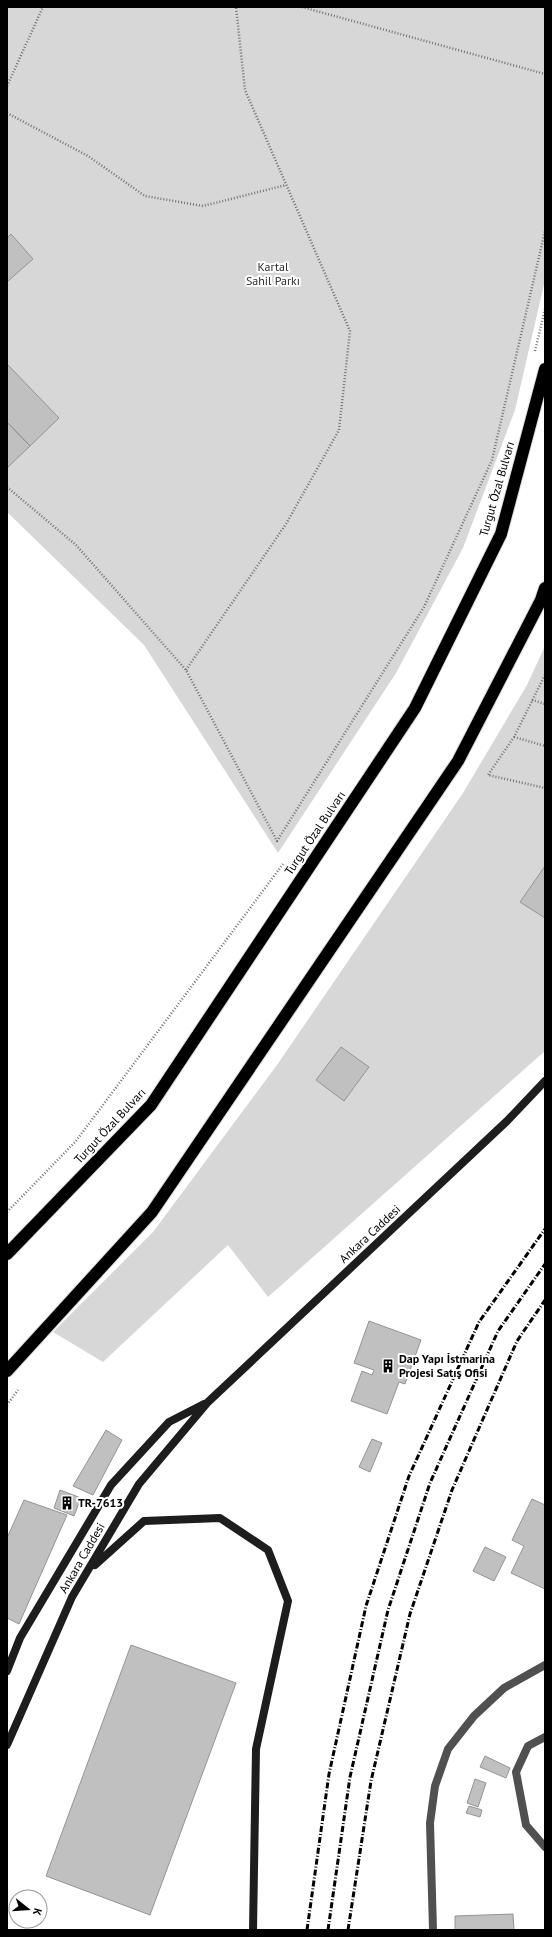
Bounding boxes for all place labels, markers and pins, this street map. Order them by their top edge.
place label: Dap Yapı İstmarina Projesi Satış Ofisi [399,1351,495,1380]
building icon: Dap Yapı İstmarina Projesi Satış Ofisi [380,1358,396,1374]
building icon: TR-7613 [59,1495,75,1511]
place label: TR-7613 [78,1495,123,1510]

